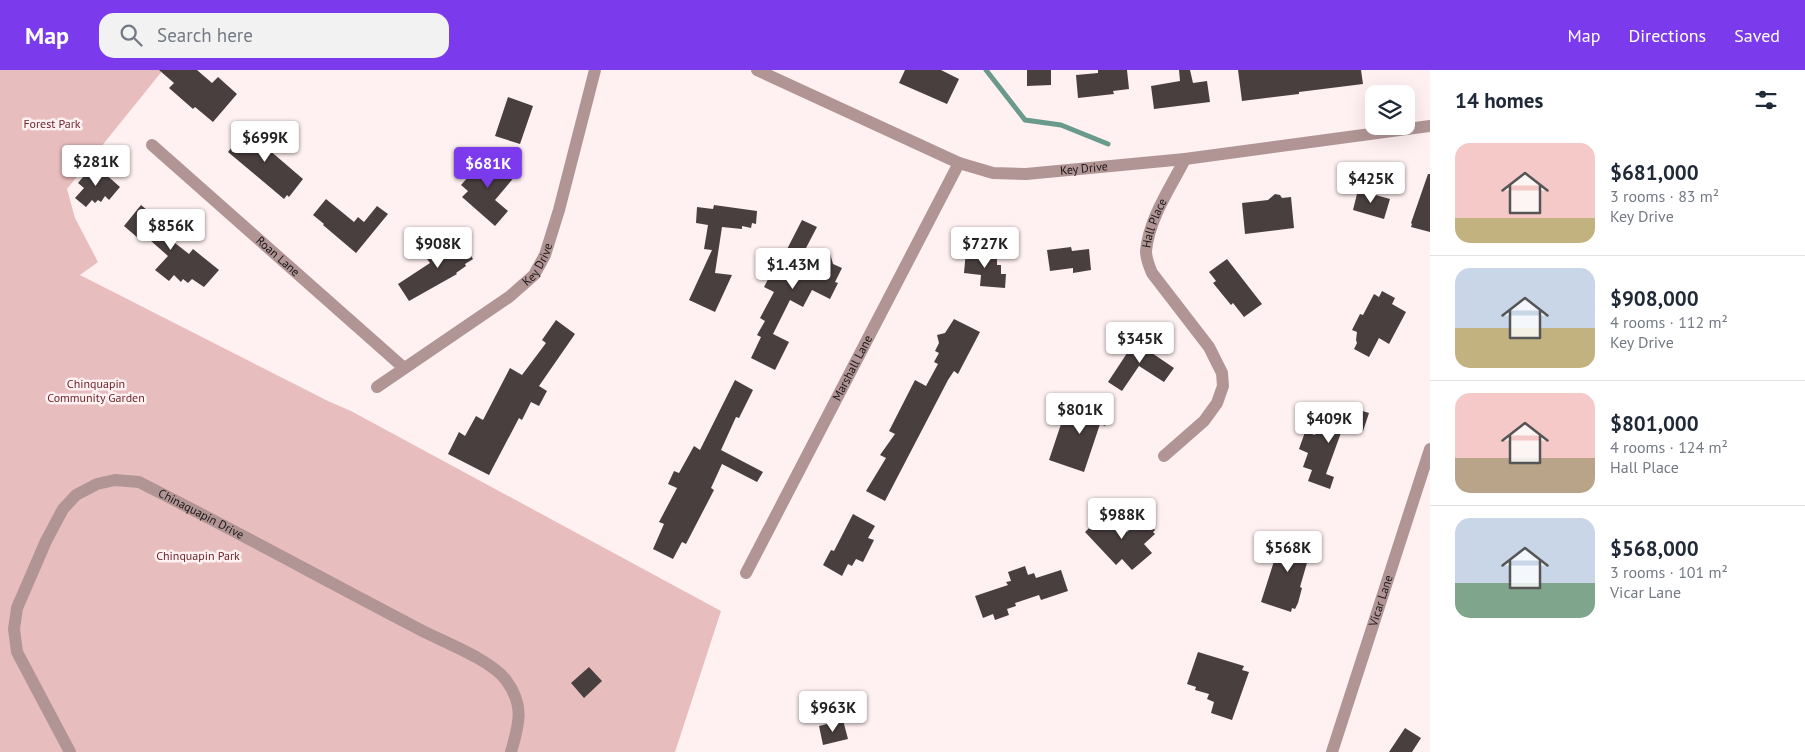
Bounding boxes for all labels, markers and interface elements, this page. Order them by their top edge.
search box [99,13,449,58]
text: Map [25,20,69,51]
icon: search [117,21,145,49]
text: Search here [157,23,253,47]
text: Map [1568,24,1600,47]
text: Directions [1628,24,1706,47]
text: Saved [1734,24,1780,47]
map controls [1365,85,1415,135]
button: layers [1365,85,1415,135]
icon: filters [1752,86,1780,114]
text: 14 homes [1455,87,1543,114]
park label: Forest Park [23,116,81,131]
pin: $699K [230,121,300,163]
text: $699K [242,127,288,147]
pin: $281K [61,144,131,187]
pin: $681K [453,146,523,189]
text: $281K [73,151,119,171]
text: $681K [465,153,511,173]
street label: Key Drive [1059,158,1108,178]
text: $681,000 [1610,159,1699,186]
pin: $425K [1336,162,1406,204]
icon: home [1495,163,1555,223]
text: $425K [1348,168,1394,188]
text: 3 rooms · 83 m² [1610,186,1719,206]
street label: Hall Place [1138,196,1170,249]
text: Key Drive [1610,206,1674,226]
pin: $856K [136,208,206,251]
text: $856K [148,215,194,235]
pin: $908K [403,226,473,269]
pin: $727K [950,226,1020,269]
street label: Roan Lane [253,233,303,279]
text: $908K [415,233,461,253]
text: $727K [962,233,1008,253]
street label: Key Drive [519,241,555,289]
pin: $1.43M [752,248,834,290]
text: $1.43M [766,254,820,274]
text: $908,000 [1610,285,1699,312]
icon: home [1495,288,1555,348]
text: 4 rooms · 112 m² [1610,312,1728,332]
pin: $345K [1105,322,1175,364]
text: $345K [1117,328,1163,348]
street label: Marshall Lane [829,332,875,403]
text: Key Drive [1610,332,1674,352]
park label: Chinquapin Community Garden [47,376,145,405]
pin: $801K [1045,392,1115,435]
text: $801K [1057,399,1103,419]
pin: $409K [1294,402,1364,444]
text: $409K [1306,408,1352,428]
text: $801,000 [1610,410,1699,437]
icon: home [1495,413,1555,473]
text: 4 rooms · 124 m² [1610,437,1728,457]
text: Hall Place [1610,457,1679,477]
street label: Chinaquapin Drive [156,485,247,542]
pin: $988K [1087,498,1157,540]
text: $988K [1099,504,1145,524]
pin: $568K [1253,530,1323,573]
text: $568,000 [1610,535,1699,562]
text: $568K [1265,537,1311,557]
icon: home [1495,538,1555,598]
park label: Chinquapin Park [156,548,240,563]
text: 3 rooms · 101 m² [1610,562,1728,582]
street label: Vicar Lane [1365,573,1396,629]
text: Vicar Lane [1610,582,1681,602]
pin: $963K [798,690,868,733]
text: $963K [810,697,856,717]

